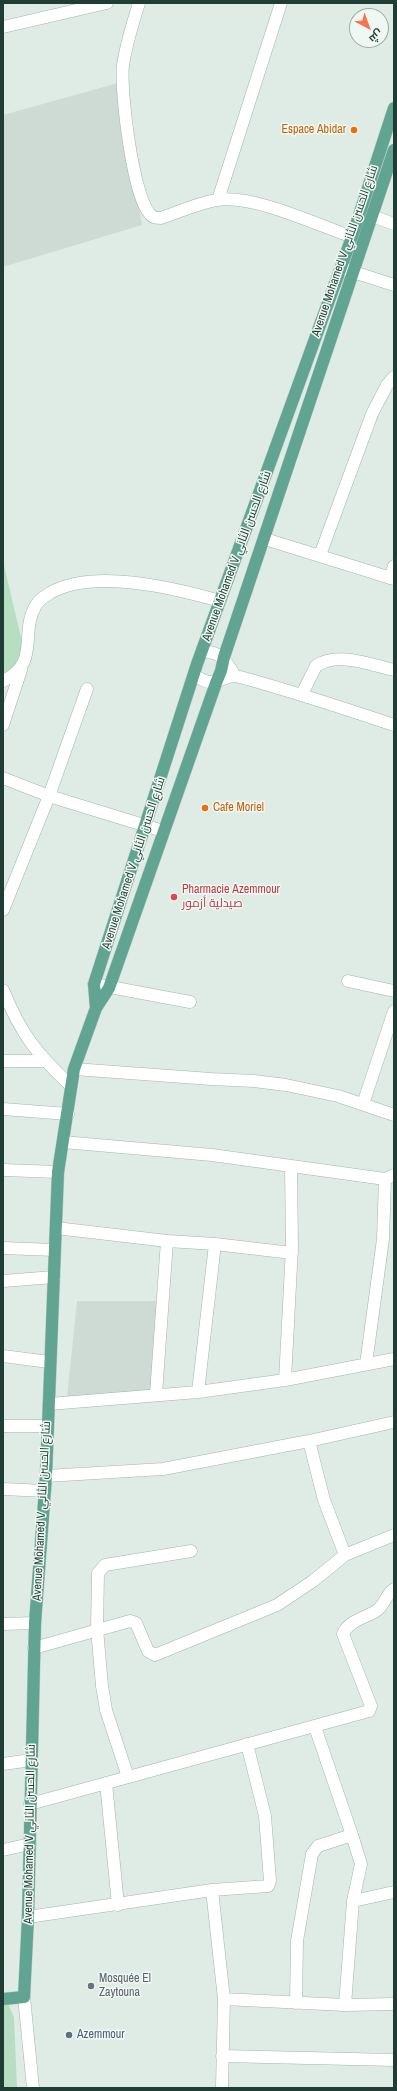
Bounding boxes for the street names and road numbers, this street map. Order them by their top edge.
street label: Avenue Mohamed V شارع الحسن الثاني [309,164,381,338]
street label: Avenue Mohamed V شارع الحسن الثاني [199,469,275,643]
street label: Avenue Mohamed V شارع الحسن الثاني [99,775,169,951]
street label: Avenue Mohamed V شارع الحسن الثاني [30,1421,54,1601]
street label: Avenue Mohamed V شارع الحسن الثاني [21,1744,39,1924]

